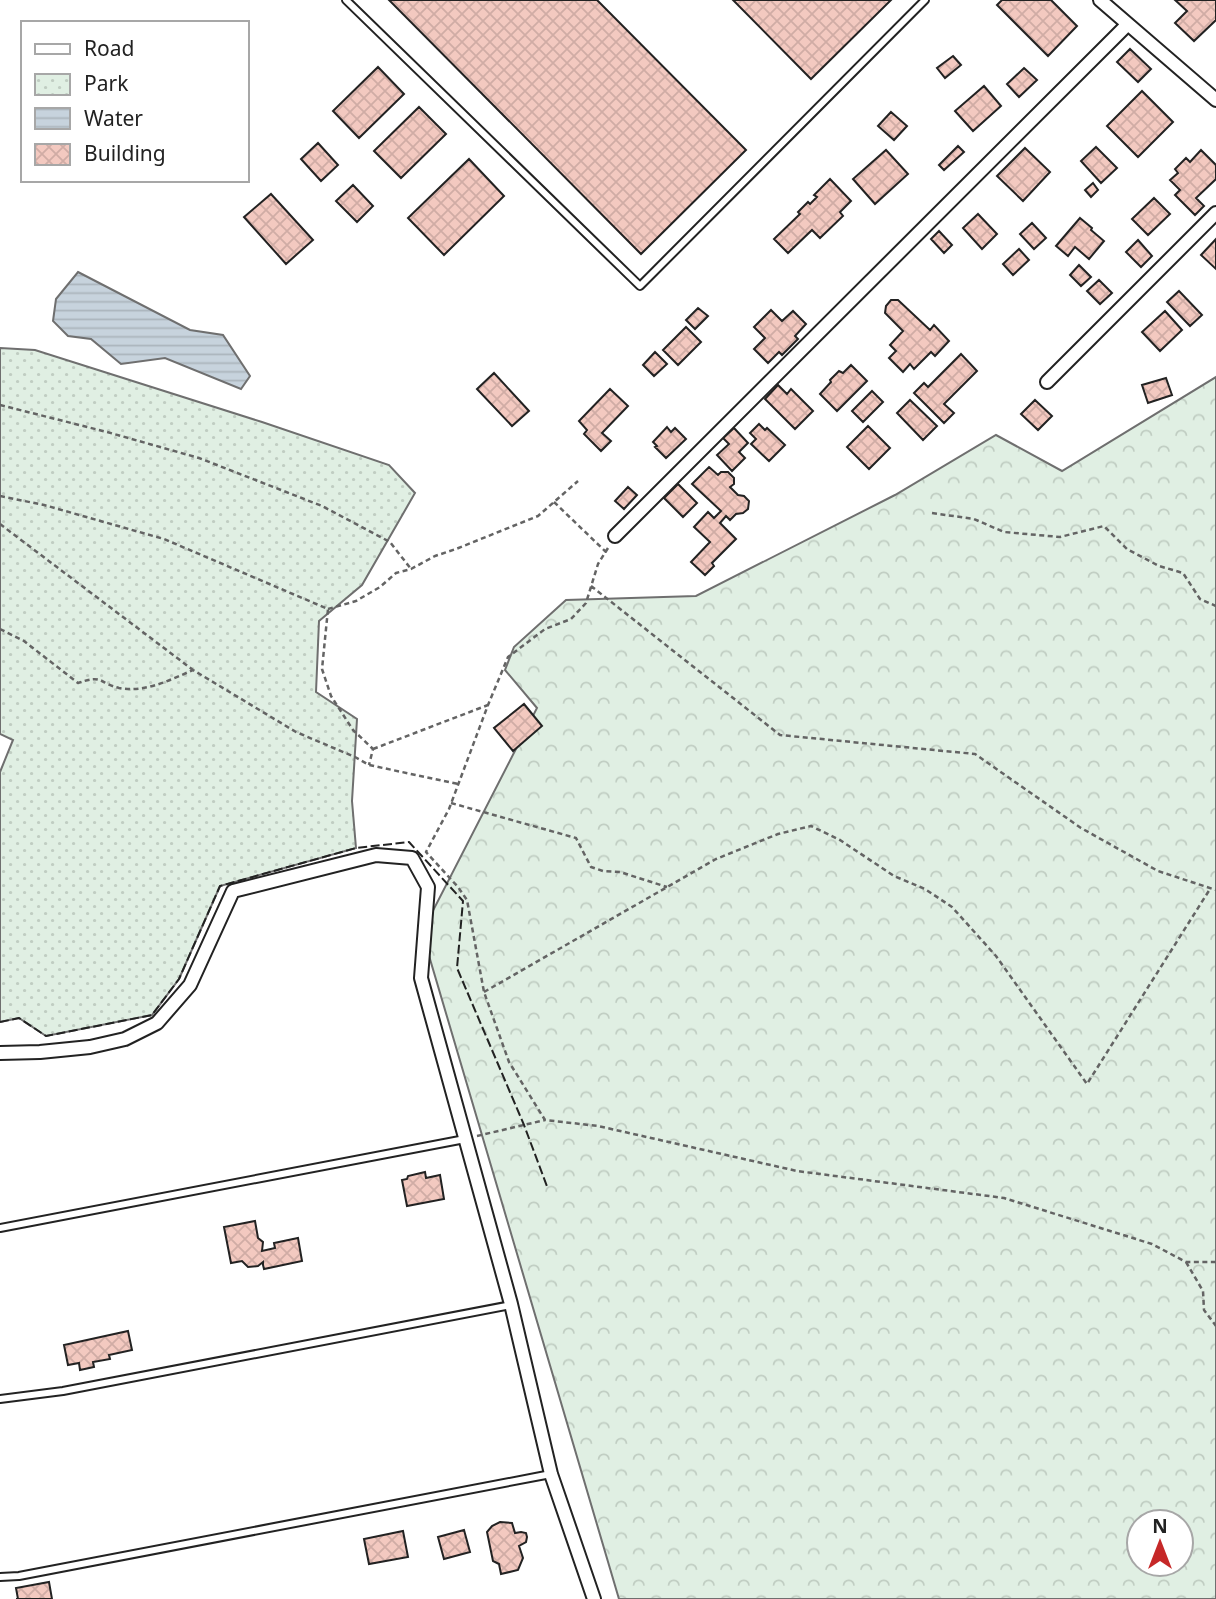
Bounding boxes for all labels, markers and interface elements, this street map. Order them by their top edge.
legend [21,21,248,182]
text: Road [84,34,134,62]
text: Park [84,69,129,97]
text: Water [84,104,143,132]
text: Building [84,139,166,167]
north arrow [1125,1508,1195,1578]
text: N [1152,1513,1168,1539]

